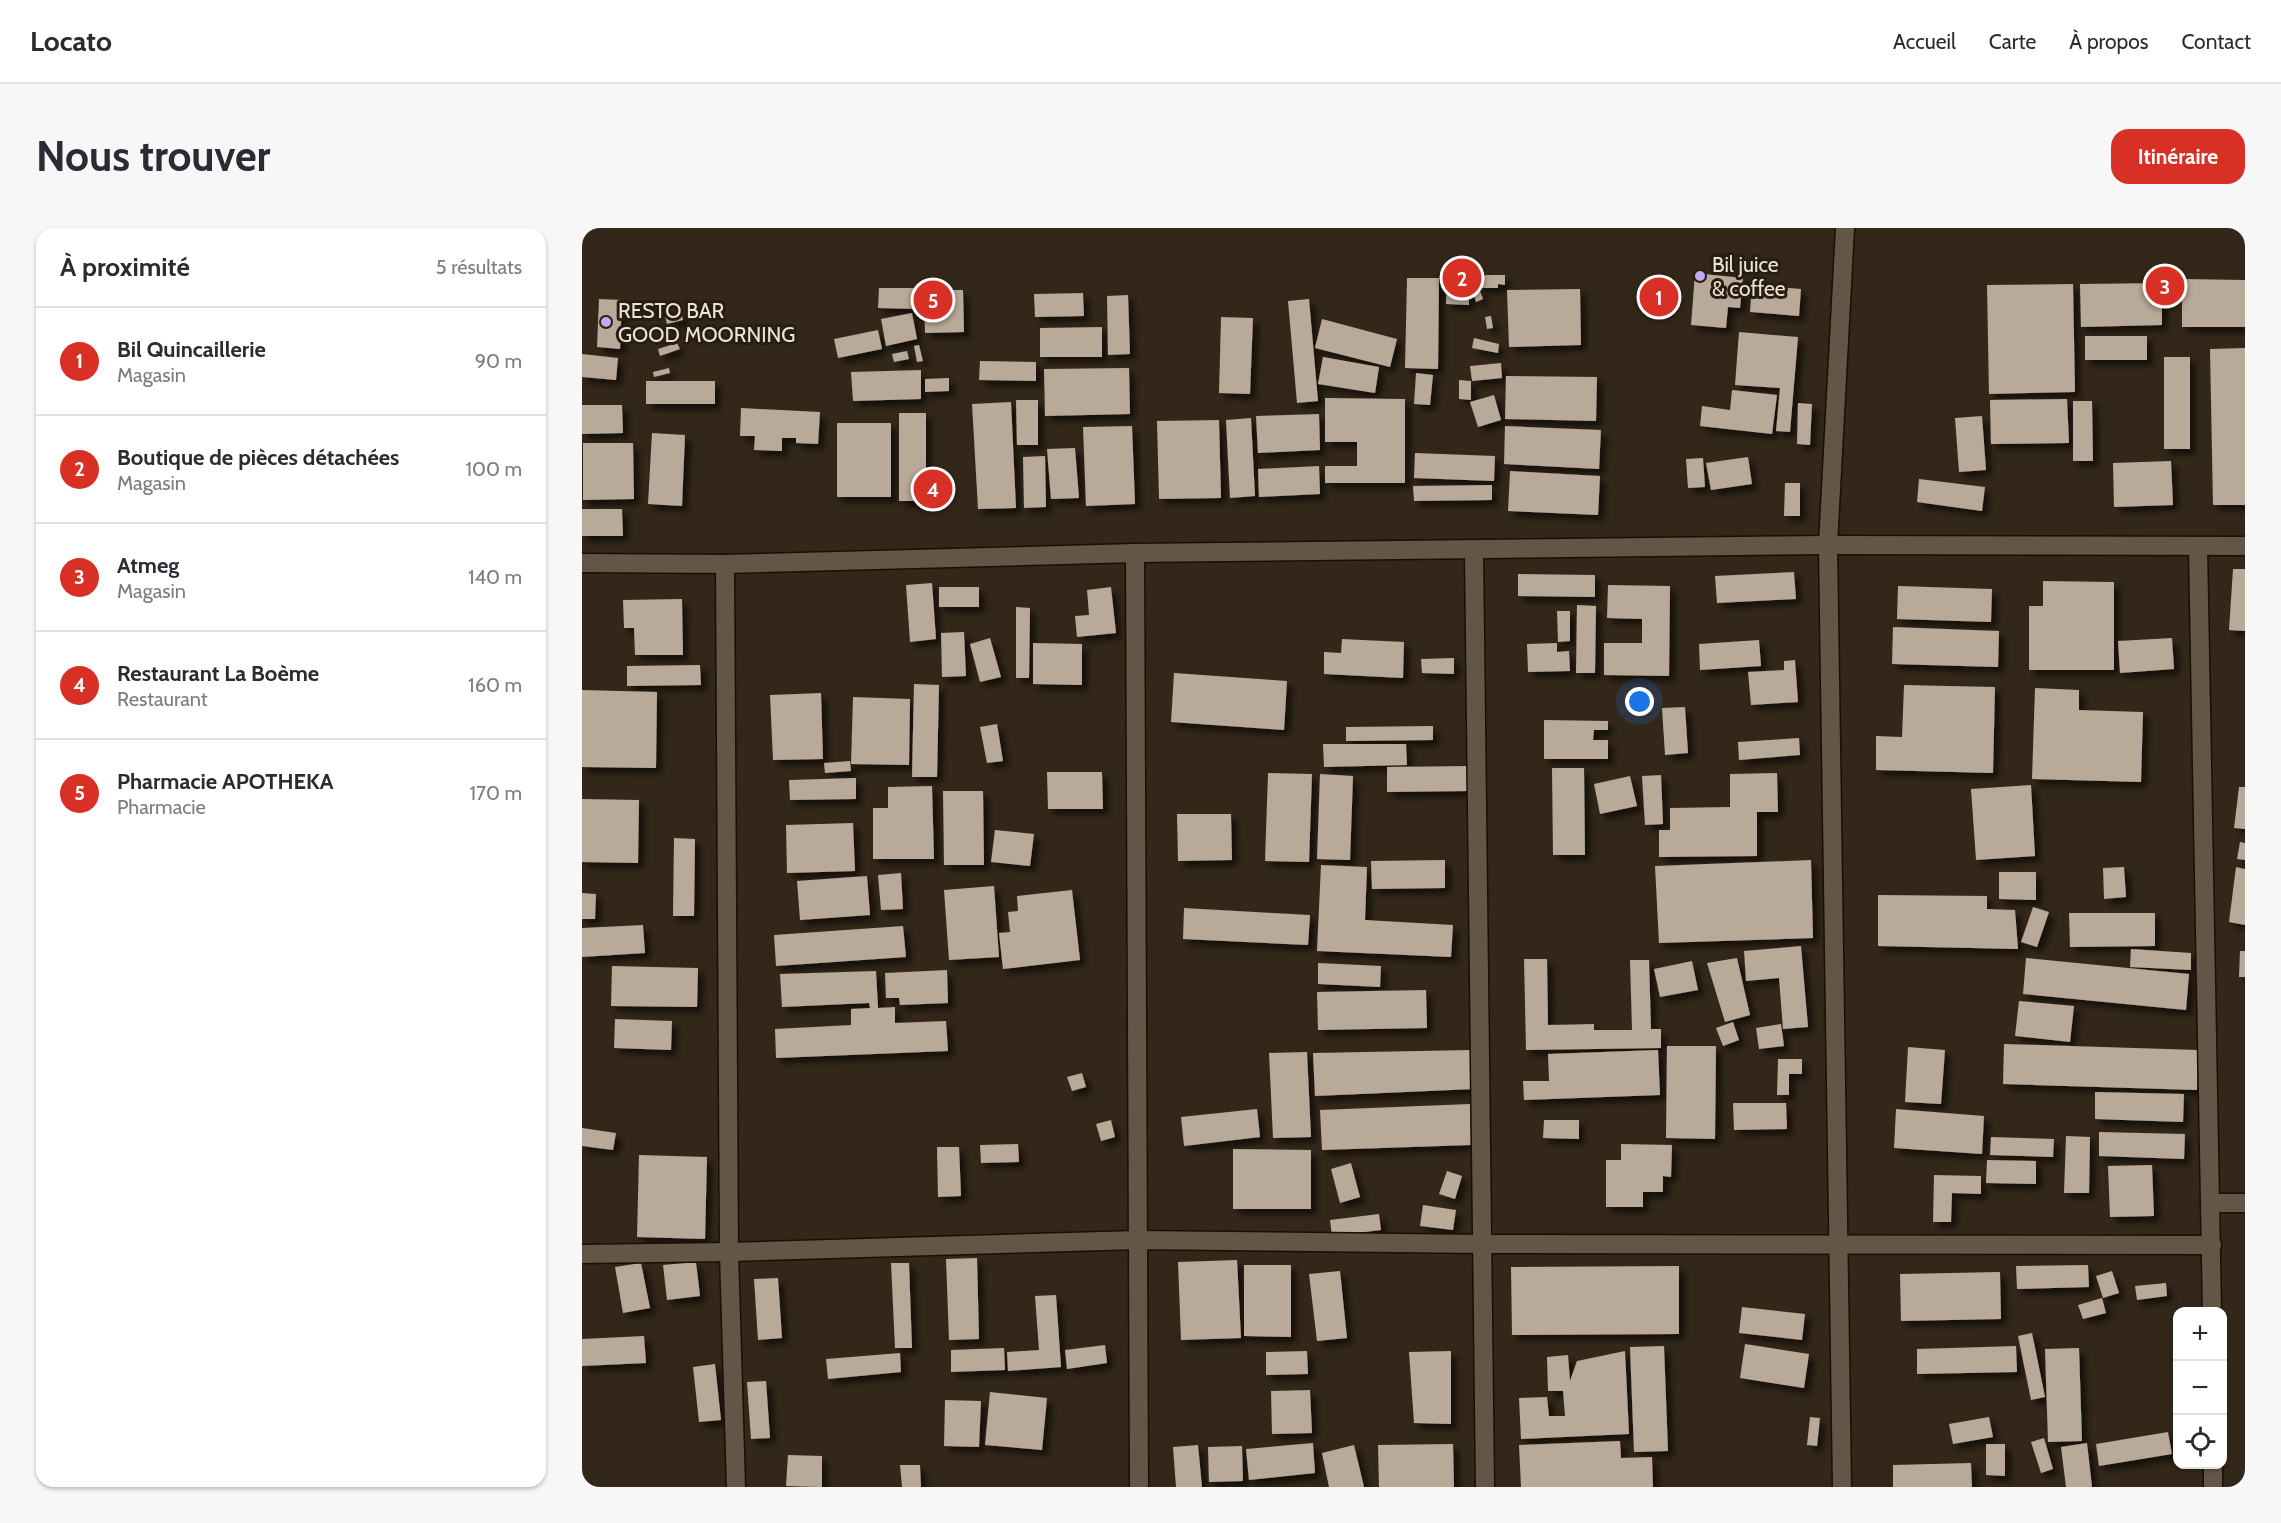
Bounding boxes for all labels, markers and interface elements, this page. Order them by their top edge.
text: Locato [30,24,112,58]
text: Accueil [1893,29,1956,54]
text: Carte [1989,29,2036,54]
text: À propos [2069,29,2148,54]
text: Contact [2181,29,2251,54]
button: Itinéraire [2111,129,2245,184]
text: Nous trouver [36,130,270,182]
text: À proximité [60,251,190,283]
place label: Bil juice & coffee [1712,252,1786,301]
text: 5 résultats [436,255,522,279]
pin: 2 [1442,256,1482,300]
pin: 3 [2146,264,2184,308]
marker: Bil juice & coffee [1693,269,1707,283]
pin: 1 [1640,274,1678,320]
pin: 5 [914,278,952,322]
place label: RESTO BAR GOOD MOORNING [618,298,795,347]
marker: RESTO BAR GOOD MOORNING [599,315,613,329]
text: Bil Quincaillerie [117,336,266,363]
text: 1 [76,349,83,373]
text: 90 m [475,349,522,373]
text: Magasin [117,363,186,387]
text: Boutique de pièces détachées [117,444,399,471]
text: 2 [74,457,85,481]
text: 100 m [466,457,522,481]
pin: 4 [914,466,952,512]
text: Magasin [117,471,186,495]
text: Atmeg [117,552,179,579]
text: 3 [74,565,85,589]
text: 140 m [468,565,522,589]
text: Magasin [117,579,186,603]
text: Restaurant La Boème [117,660,319,687]
text: 4 [73,673,86,697]
text: 160 m [468,673,522,697]
text: Restaurant [117,687,208,711]
your location [1625,687,1654,716]
text: Pharmacie APOTHEKA [117,768,334,795]
text: 5 [74,781,85,805]
text: 170 m [470,781,522,805]
text: Pharmacie [117,795,206,819]
map controls [2173,1307,2227,1469]
button: + [2173,1307,2227,1361]
button: − [2173,1361,2227,1415]
button: locate [2173,1415,2227,1469]

